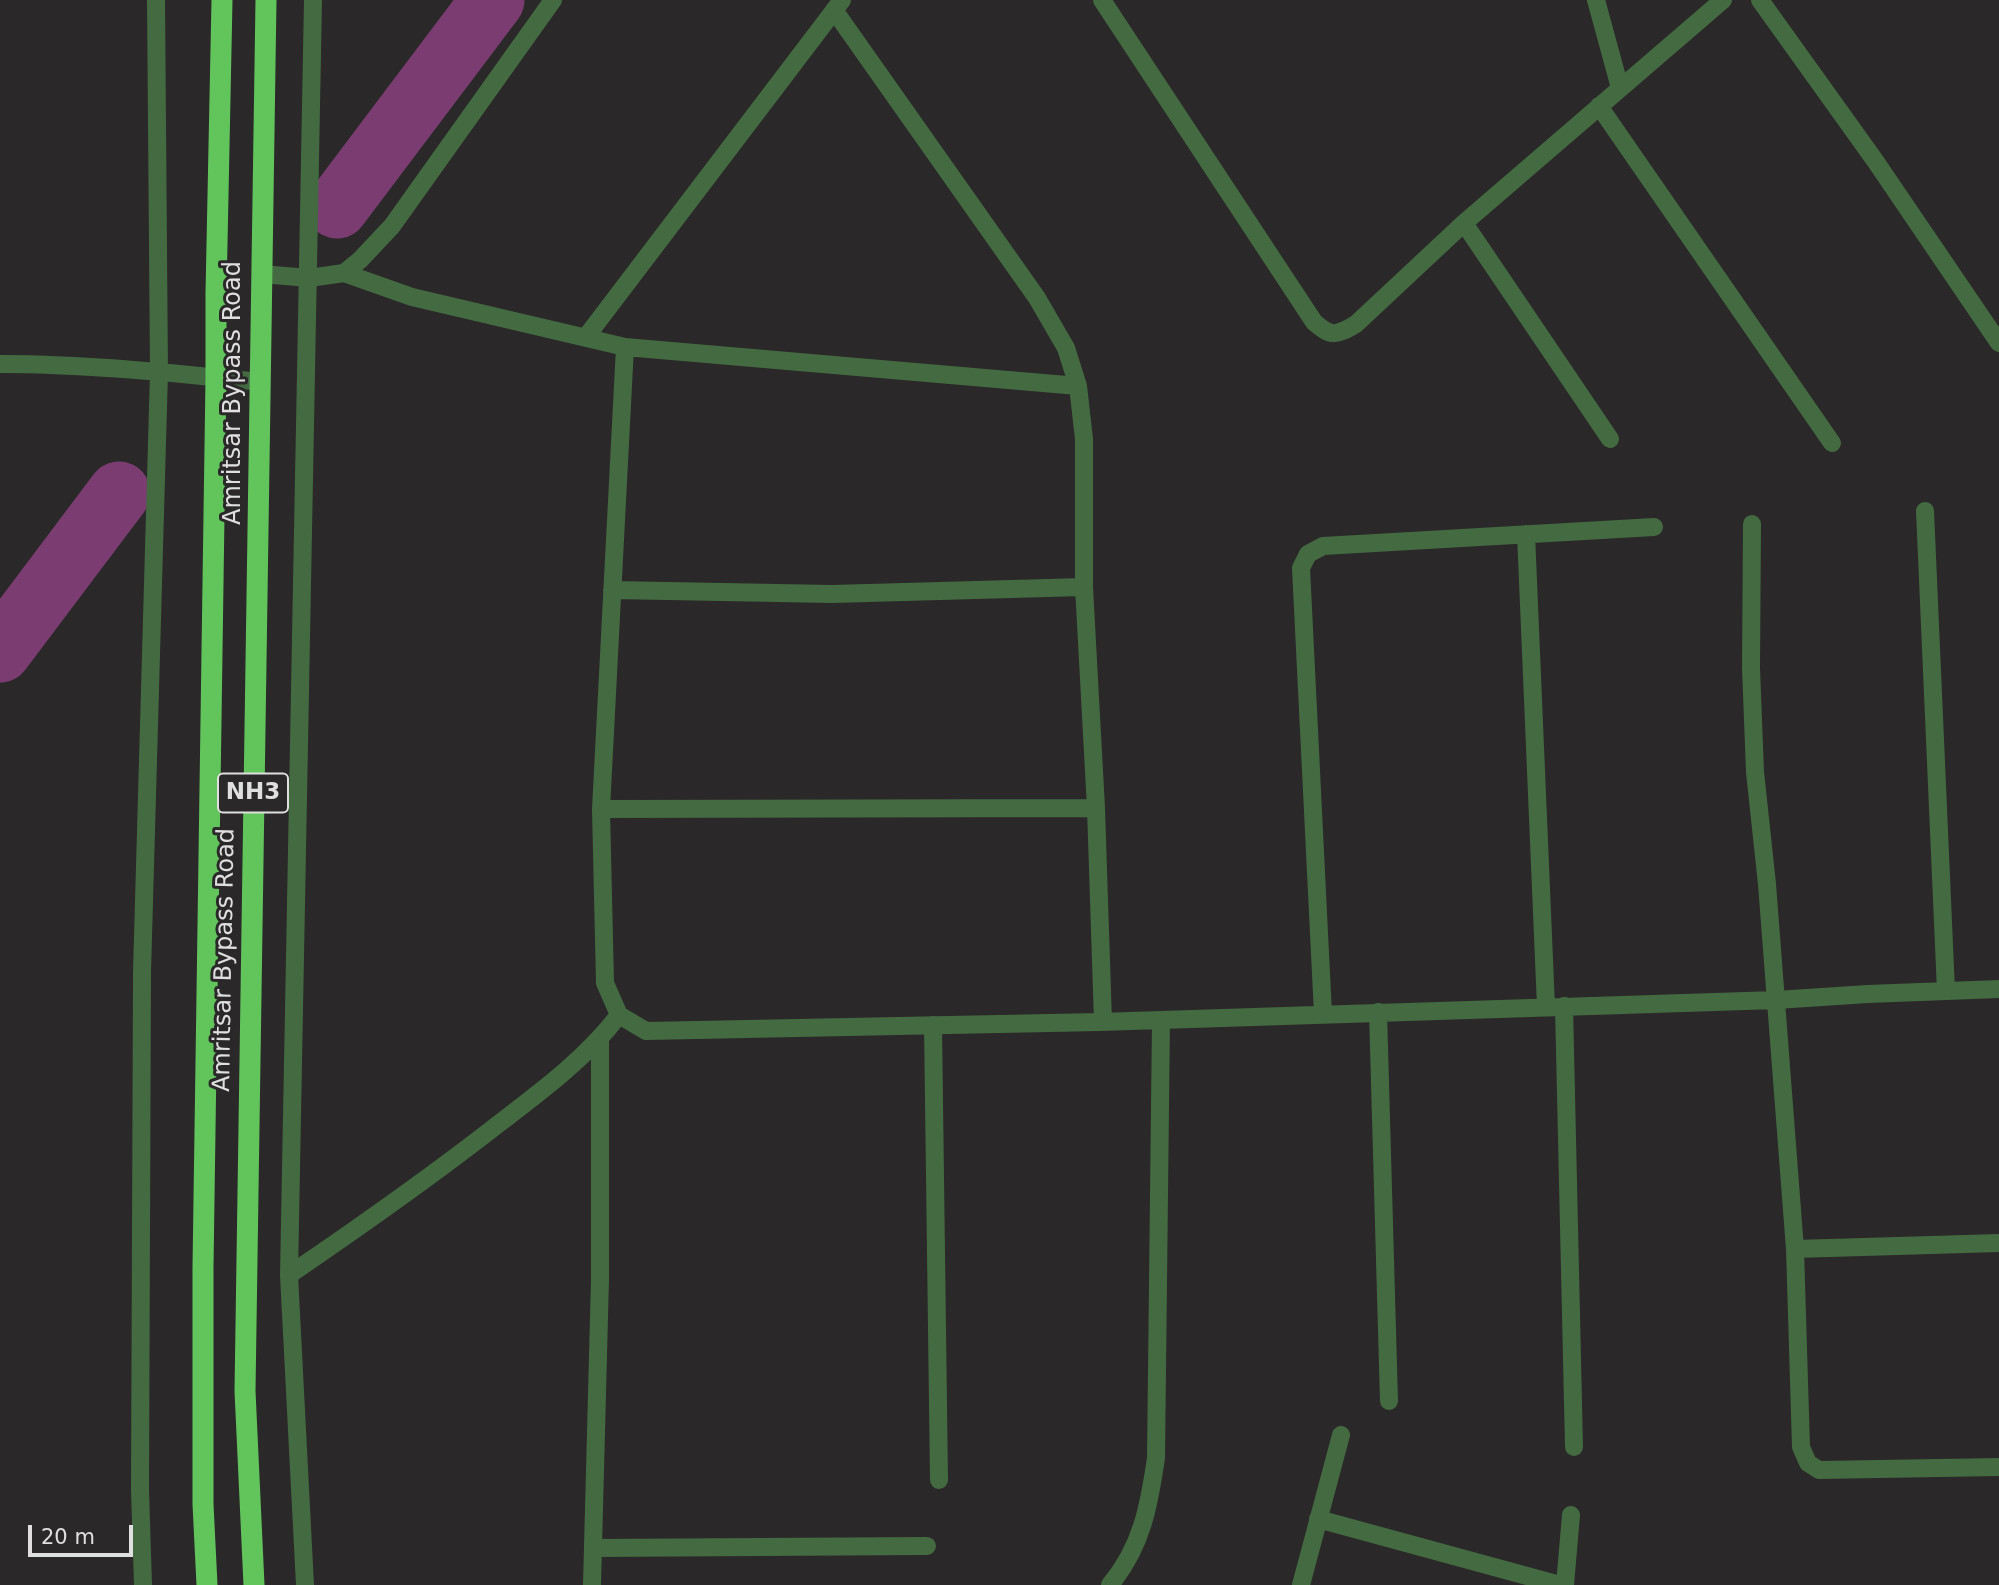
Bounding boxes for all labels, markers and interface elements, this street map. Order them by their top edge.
street label: Amritsar Bypass Road [220,261,248,525]
road number: NH3 [218,774,288,813]
street label: Amritsar Bypass Road [208,828,242,1092]
scale bar [32,1512,136,1556]
text: 20 m [41,1525,95,1549]

